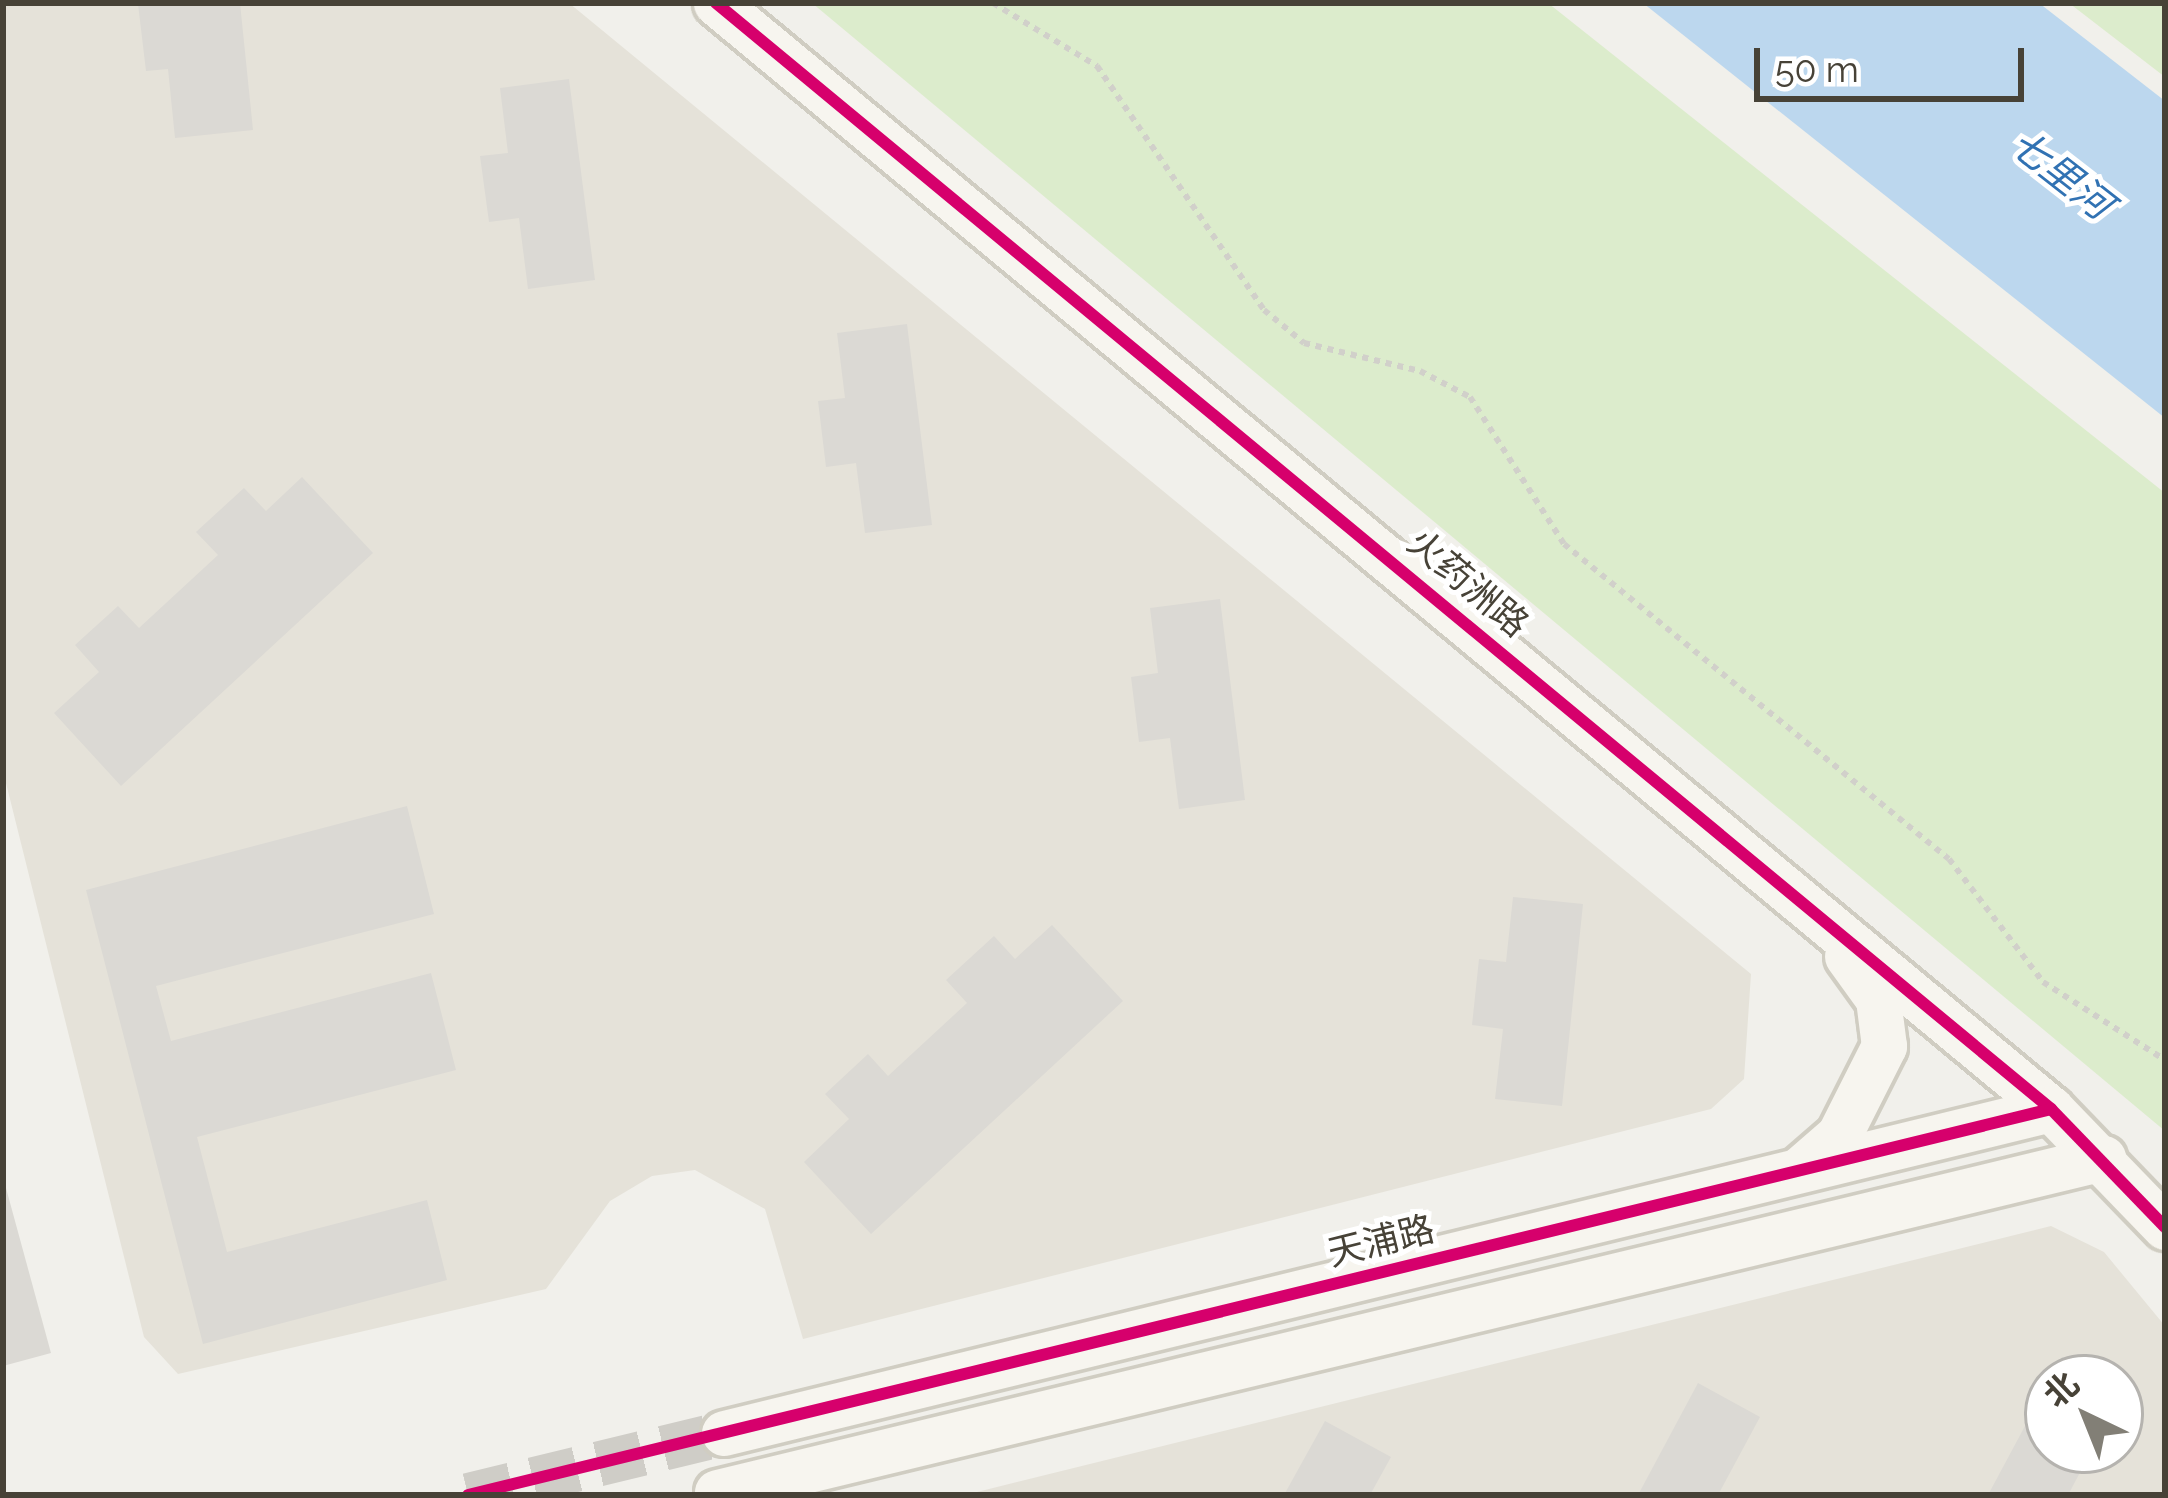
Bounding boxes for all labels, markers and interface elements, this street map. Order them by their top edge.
scale bar [1760,24,2030,98]
text: 50 m [1775,48,1859,90]
water label: 七里河 [2000,120,2122,228]
street label: 火药洲路 [1399,520,1537,646]
street label: 天浦路 [1323,1207,1439,1275]
north arrow [2024,1354,2144,1474]
text: 北 [2036,1364,2087,1415]

